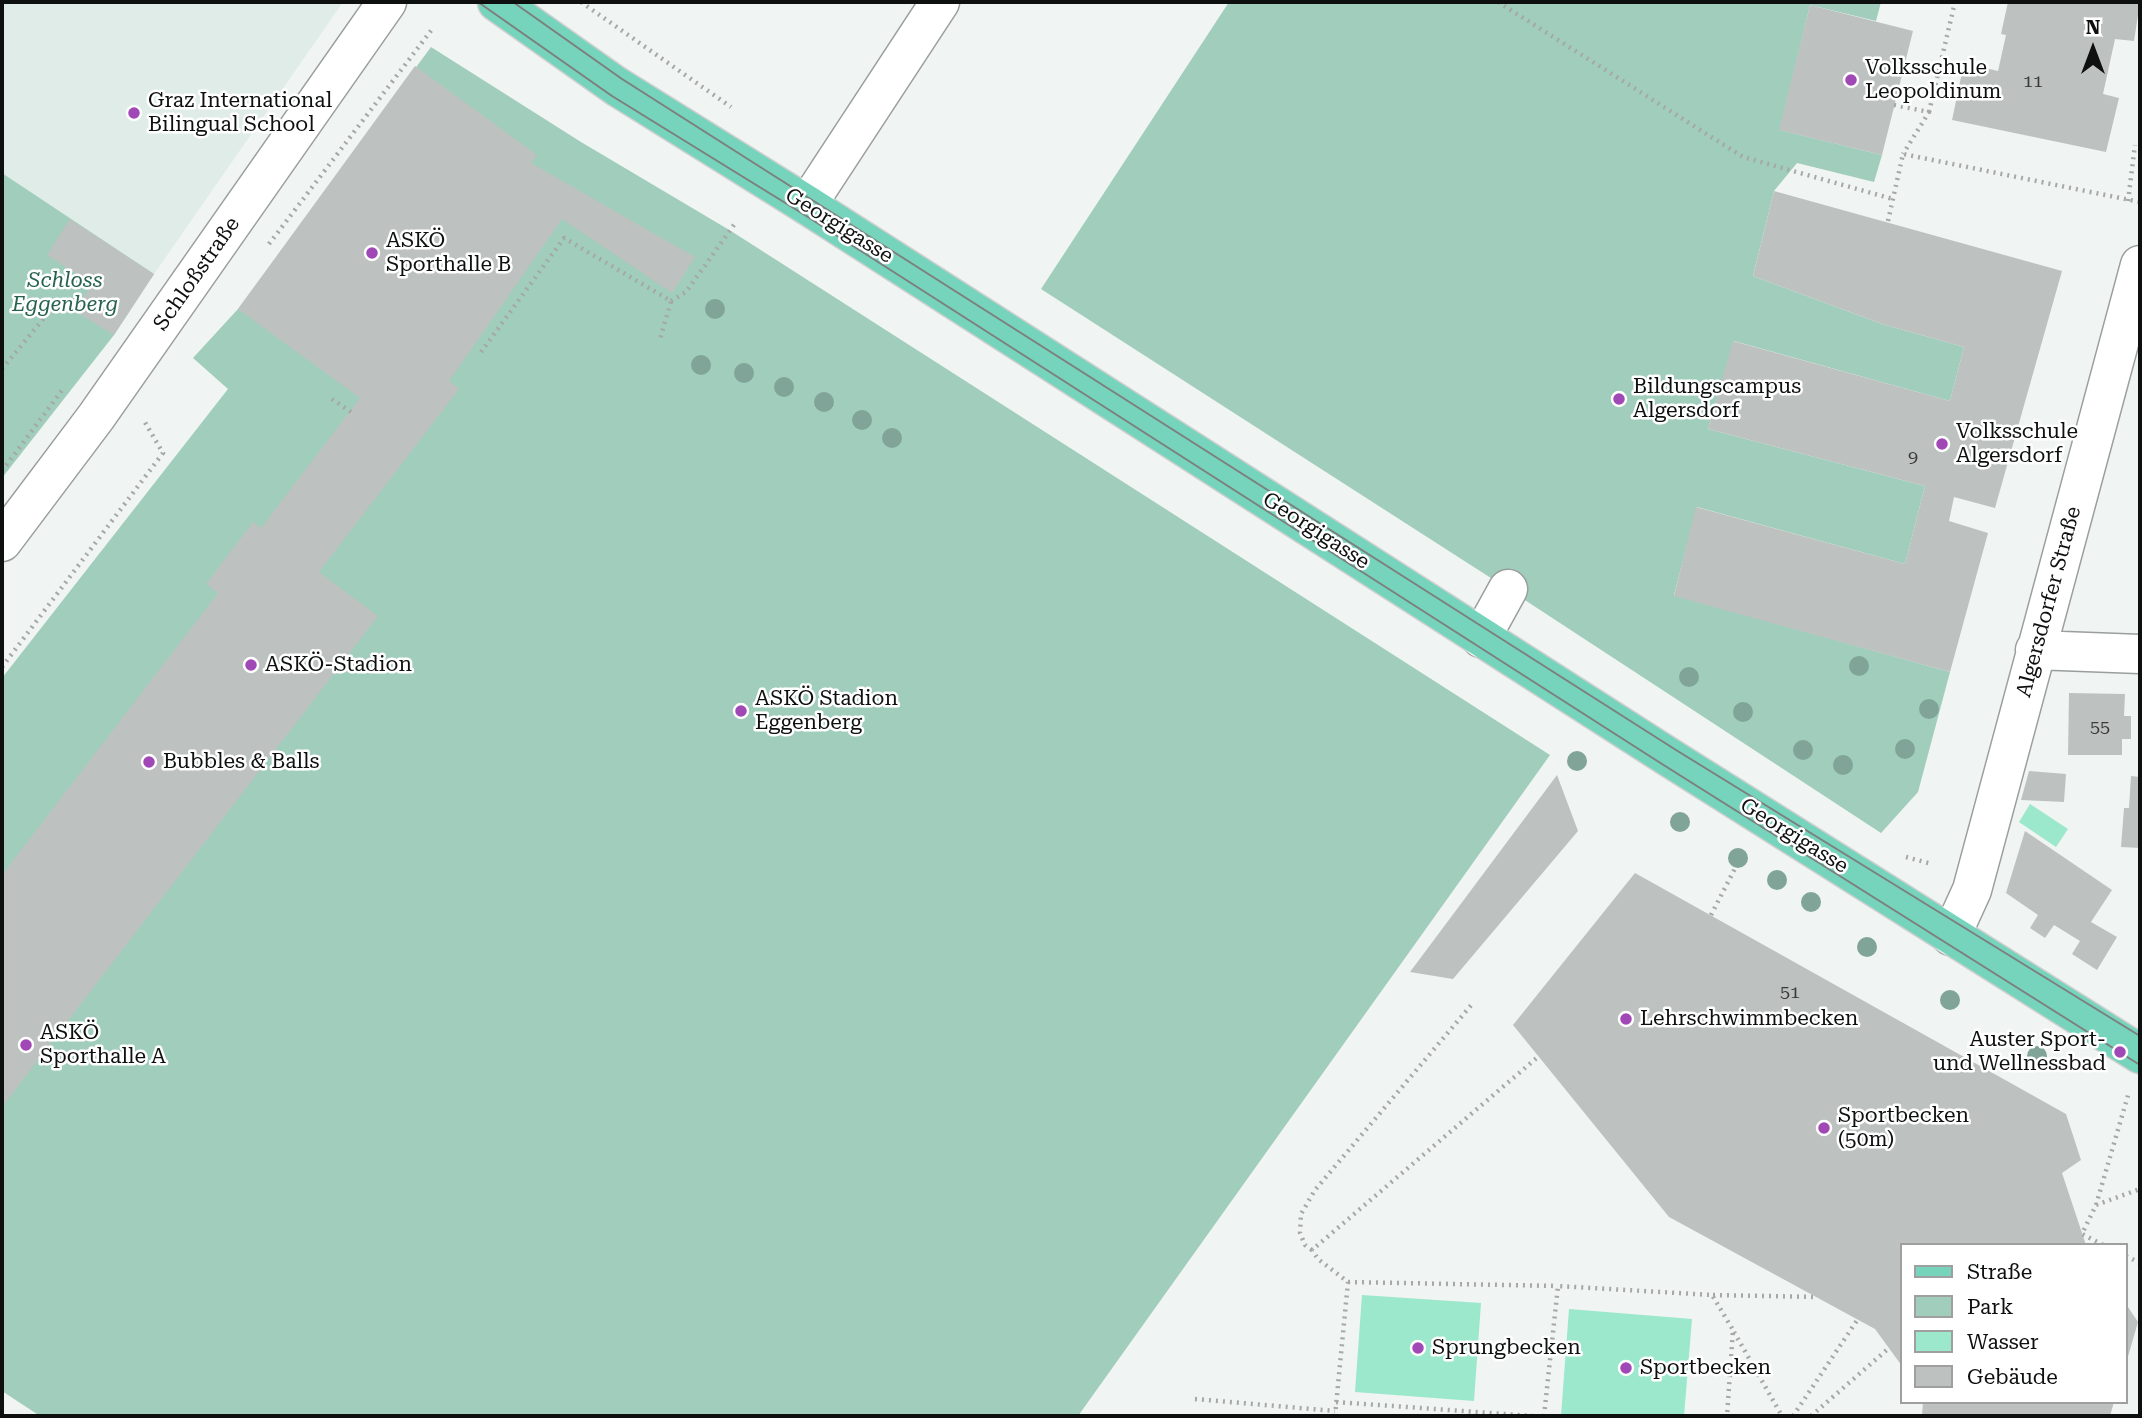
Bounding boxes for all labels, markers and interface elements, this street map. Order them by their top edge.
north arrow [2058,14,2128,84]
text: N [2086,16,2100,39]
place label: Volksschule Leopoldinum [1865,55,2001,105]
house number: 11 [2023,71,2043,93]
marker: Volksschule Leopoldinum [1843,72,1859,88]
place label: Graz International Bilingual School [148,88,332,138]
marker: Graz International Bilingual School [126,105,142,121]
street label: Georgigasse [780,183,898,269]
street label: Schloßstraße [149,212,245,336]
place label: ASKÖ Sporthalle B [386,228,511,278]
marker: ASKÖ Sporthalle B [364,245,380,261]
park label: Schloss Eggenberg [12,268,118,318]
place label: Bildungscampus Algersdorf [1633,374,1801,424]
marker: Bildungscampus Algersdorf [1611,391,1627,407]
place label: Volksschule Algersdorf [1956,419,2078,469]
marker: Volksschule Algersdorf [1934,436,1950,452]
house number: 9 [1908,447,1918,469]
street label: Georgigasse [1258,487,1374,575]
street label: Algersdorfer Straße [2011,504,2087,700]
place label: ASKÖ-Stadion [265,652,412,678]
marker: ASKÖ-Stadion [243,657,259,673]
place label: ASKÖ Stadion Eggenberg [755,686,898,736]
marker: ASKÖ Stadion Eggenberg [733,703,749,719]
house number: 55 [2090,717,2110,739]
place label: Bubbles & Balls [163,749,320,775]
marker: Bubbles & Balls [141,754,157,770]
street label: Georgigasse [1735,793,1853,879]
house number: 51 [1780,982,1800,1004]
place label: Lehrschwimmbecken [1640,1006,1858,1032]
marker: Lehrschwimmbecken [1618,1011,1634,1027]
place label: ASKÖ Sporthalle A [40,1020,166,1070]
place label: Auster Sport- und Wellnessbad [1933,1027,2106,1077]
marker: ASKÖ Sporthalle A [18,1037,34,1053]
marker: Auster Sport- und Wellnessbad [2112,1044,2128,1060]
place label: Sportbecken (50m) [1838,1103,1969,1153]
marker: Sportbecken (50m) [1816,1120,1832,1136]
legend [1900,1243,2128,1404]
text: Straße [1967,1260,2032,1284]
text: Park [1967,1295,2013,1319]
text: Wasser [1967,1330,2039,1354]
place label: Sprungbecken [1432,1335,1581,1361]
marker: Sprungbecken [1410,1340,1426,1356]
place label: Sportbecken [1640,1355,1771,1381]
marker: Sportbecken [1618,1360,1634,1376]
text: Gebäude [1967,1365,2058,1389]

